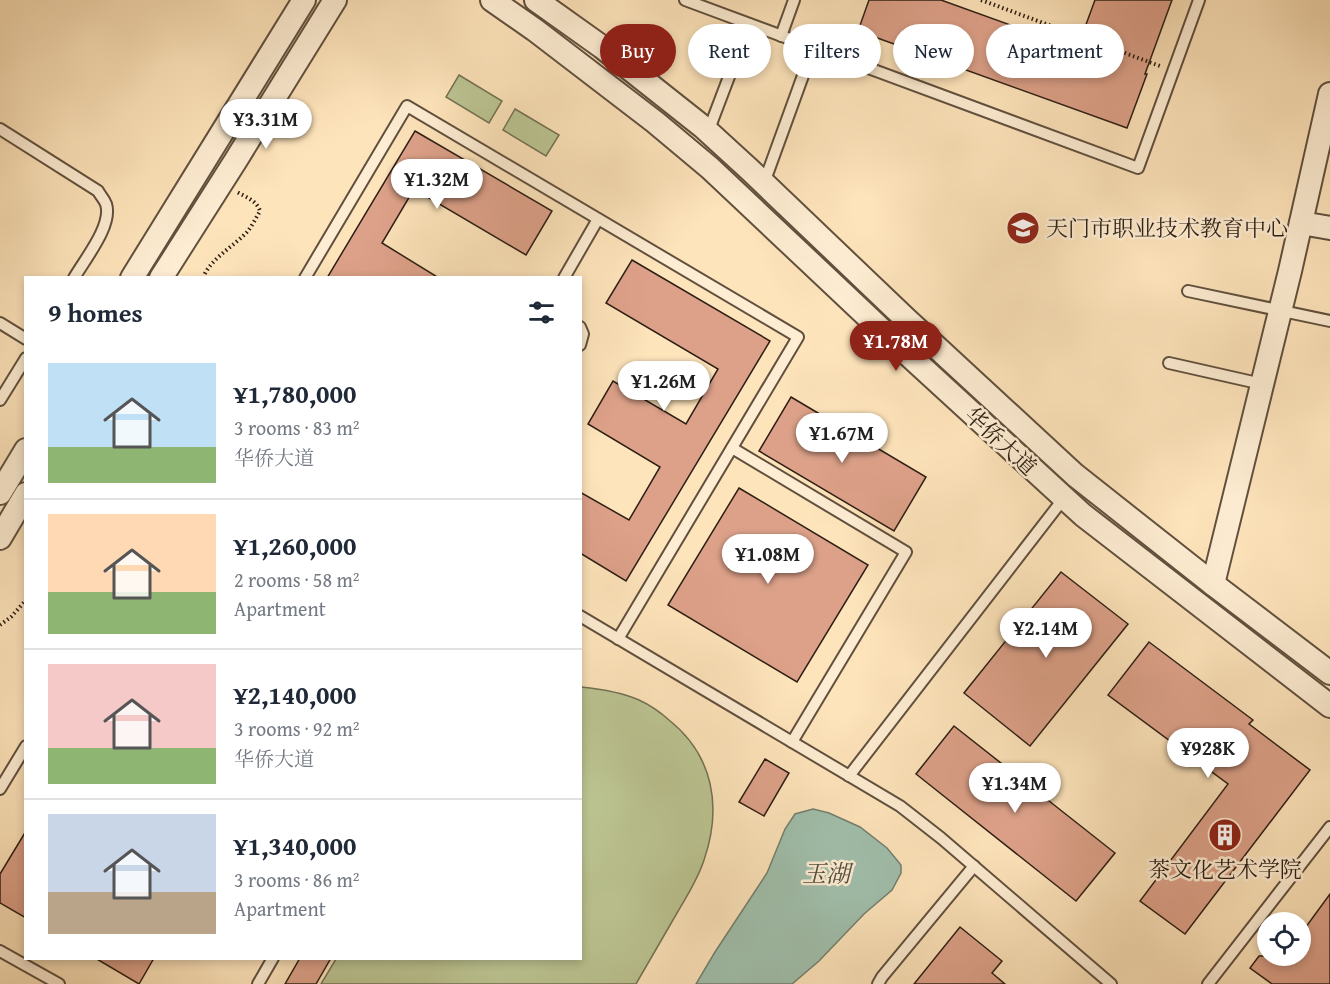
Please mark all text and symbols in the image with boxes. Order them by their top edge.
chip: Buy [600,24,676,78]
chip: Rent [688,24,771,78]
chip: Filters [783,24,881,78]
chip: New [893,24,974,78]
chip: Apartment [986,24,1124,78]
pin: ¥3.31M [217,99,315,150]
text: ¥3.31M [234,104,298,133]
pin: ¥1.32M [388,159,486,210]
text: ¥1.32M [405,164,469,193]
school or university icon: 天门市职业技术教育中心 [1005,210,1041,246]
place label: 天门市职业技术教育中心 [1046,212,1288,244]
text: 9 homes [48,293,143,332]
icon: filters [525,296,558,329]
pin: ¥1.78M [847,321,945,372]
text: ¥1.78M [864,326,928,355]
pin: ¥1.26M [615,361,713,412]
text: ¥1.26M [632,366,696,395]
text: ¥1,780,000 [234,374,356,413]
icon: home [96,387,168,459]
street label: 华侨大道 [958,399,1044,483]
text: 3 rooms · 83 m² [234,413,360,442]
pin: ¥1.67M [793,413,891,464]
text: ¥1.67M [810,418,874,447]
text: 华侨大道 [234,443,314,472]
text: ¥1,260,000 [234,526,356,565]
pin: ¥1.08M [719,534,817,585]
icon: home [96,538,168,610]
text: ¥1.08M [736,539,800,568]
text: 2 rooms · 58 m² [234,565,360,594]
text: Apartment [234,594,326,623]
pin: ¥2.14M [997,608,1095,659]
text: ¥2.14M [1014,613,1078,642]
text: ¥2,140,000 [234,675,356,714]
icon: home [96,688,168,760]
text: 3 rooms · 92 m² [234,714,360,743]
pin: ¥928K [1166,728,1250,779]
text: ¥928K [1181,733,1235,762]
text: 华侨大道 [234,744,314,773]
pin: ¥1.34M [966,763,1064,814]
text: ¥1.34M [983,768,1047,797]
building icon: 茶文化艺术学院 [1207,817,1243,853]
text: ¥1,340,000 [234,826,356,865]
icon: home [96,838,168,910]
place label: 茶文化艺术学院 [1148,853,1302,885]
water label: 玉湖 [802,856,854,891]
text: 3 rooms · 86 m² [234,865,360,894]
text: Apartment [234,894,326,923]
map controls [1257,912,1311,966]
button: locate [1257,912,1311,966]

